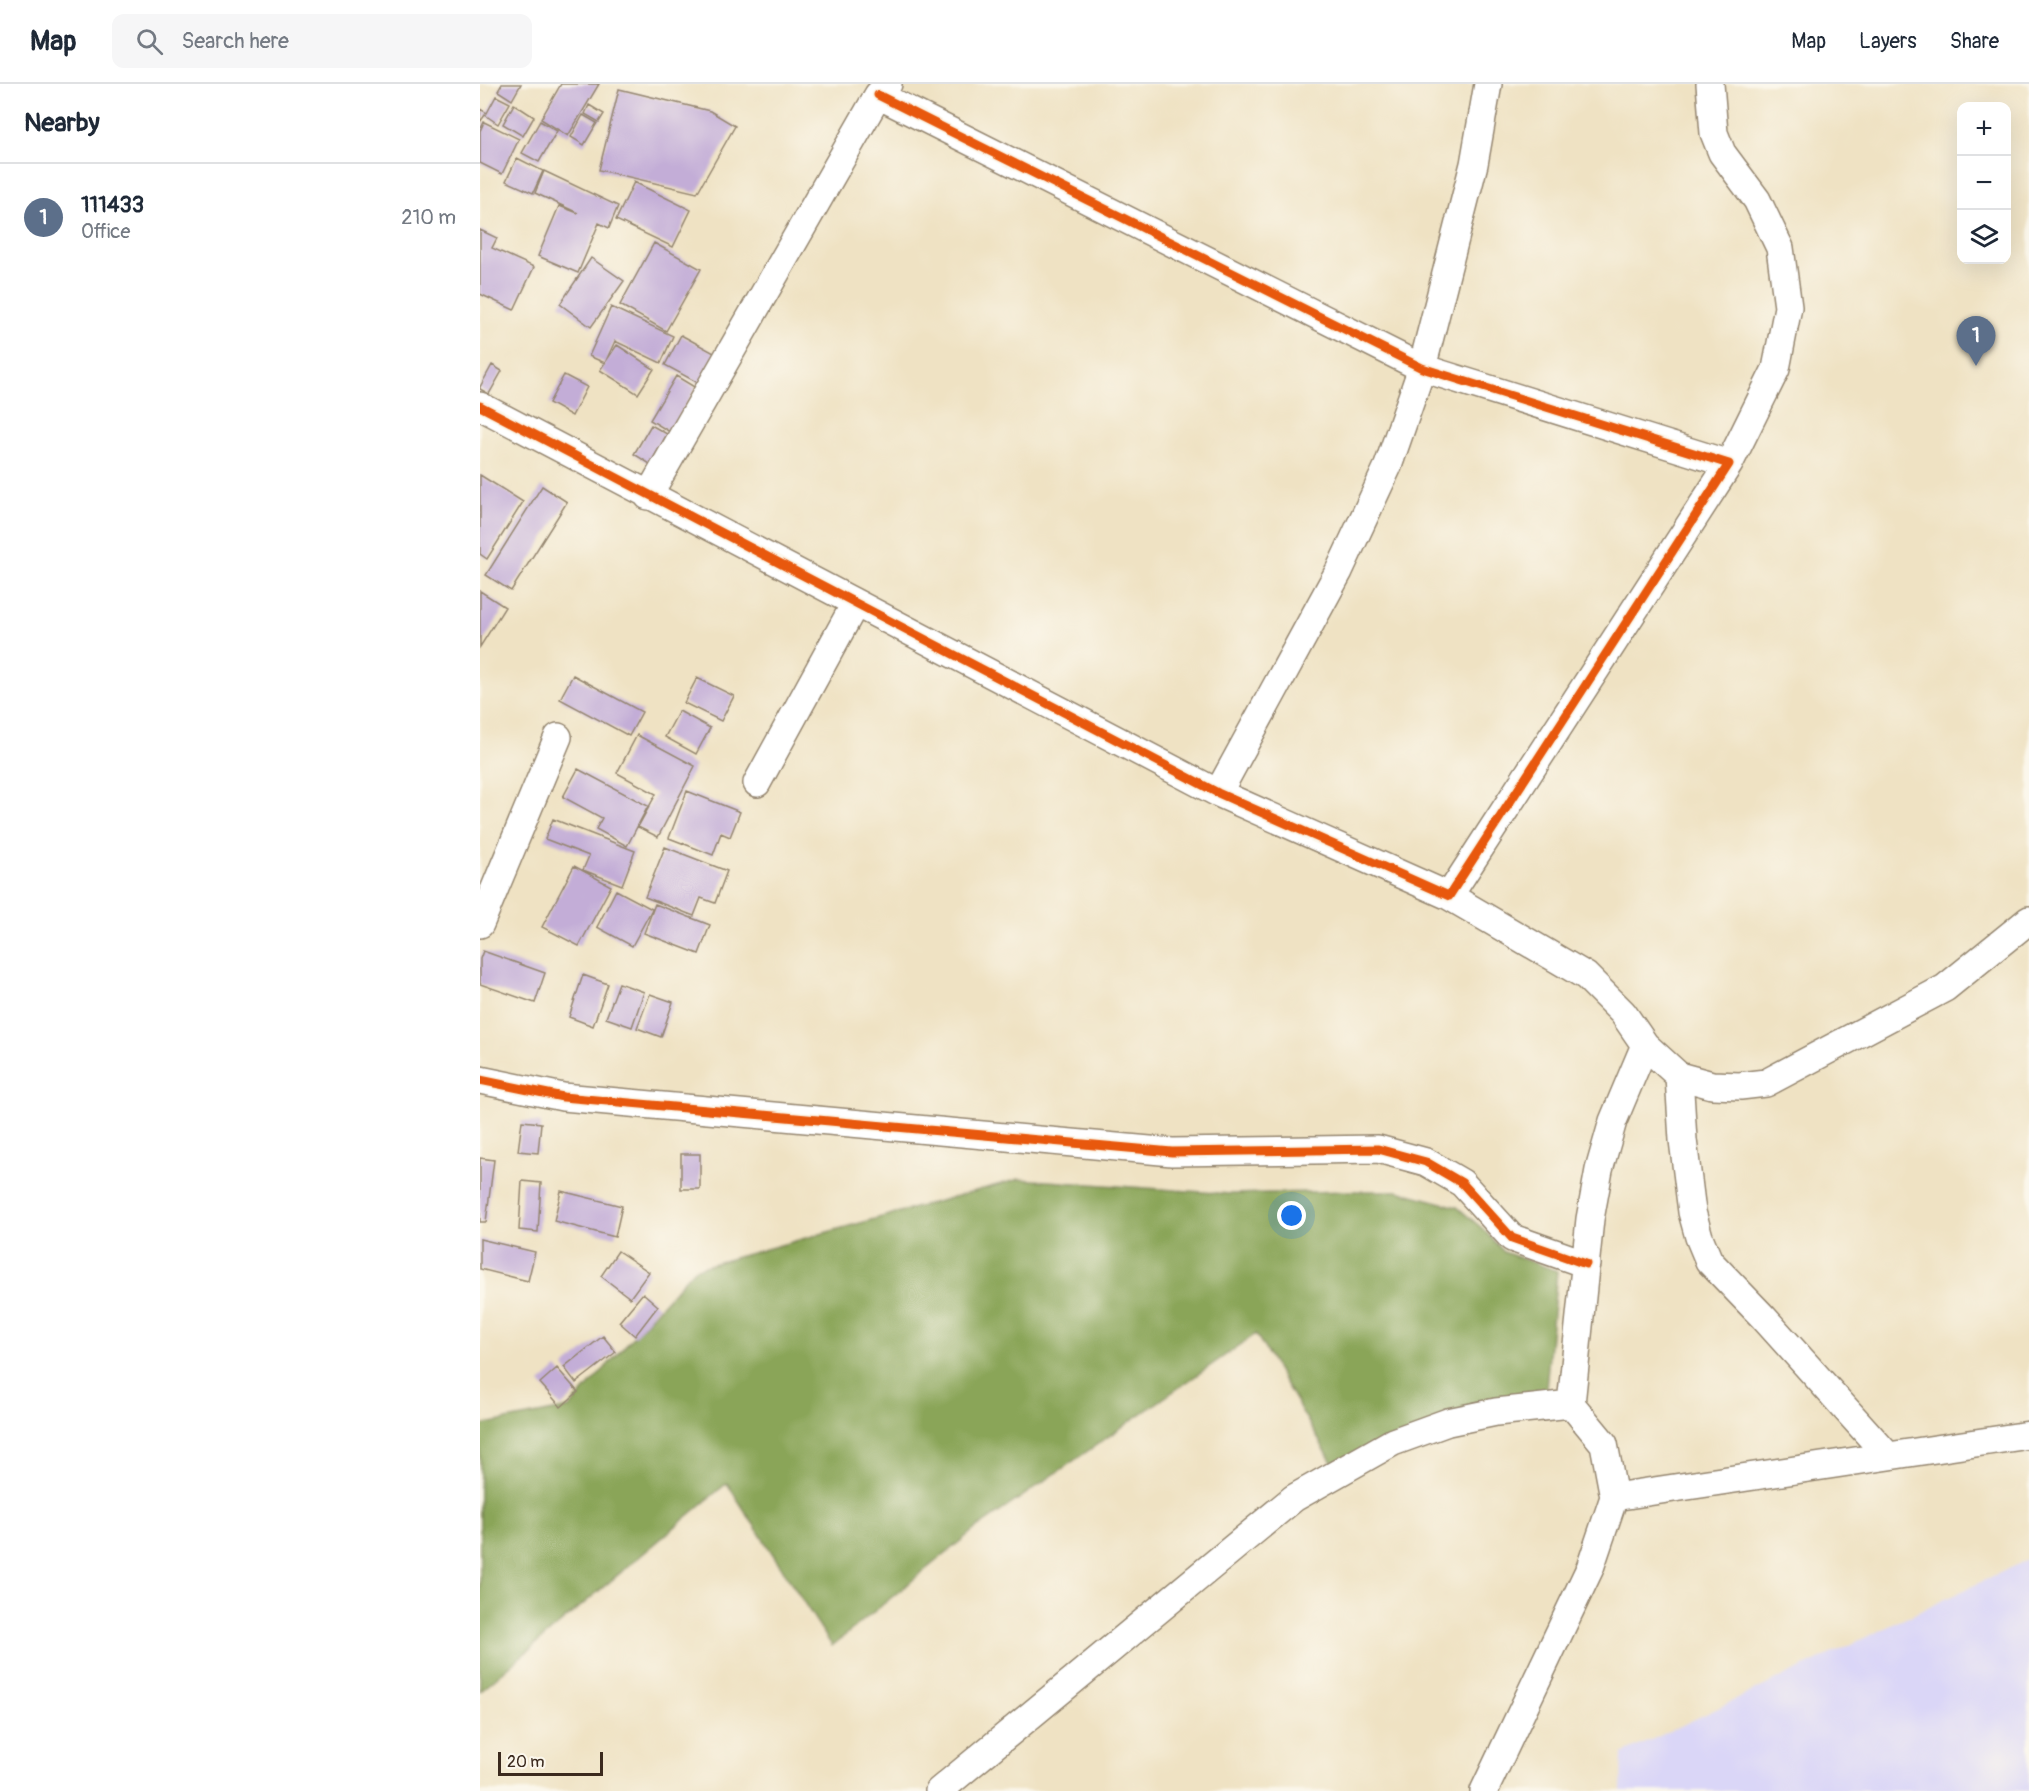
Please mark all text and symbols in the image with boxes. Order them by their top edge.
search box [112,14,532,68]
text: Map [30,24,76,59]
icon: search [133,25,166,58]
text: Search here [181,27,289,55]
text: Map [1791,28,1826,55]
text: Layers [1859,28,1917,55]
text: Share [1950,28,1999,55]
map controls [1957,102,2011,264]
button: + [1957,102,2011,156]
text: Nearby [24,107,100,139]
button: − [1957,156,2011,210]
text: 111433 [81,191,144,219]
text: 1 [40,205,47,230]
text: 210 m [401,205,456,230]
button: layers [1957,210,2011,264]
text: Office [81,219,130,244]
pin: 1 [1956,316,1996,366]
your location [1277,1201,1306,1230]
scale bar [498,1749,603,1776]
text: 20 m [507,1752,545,1772]

